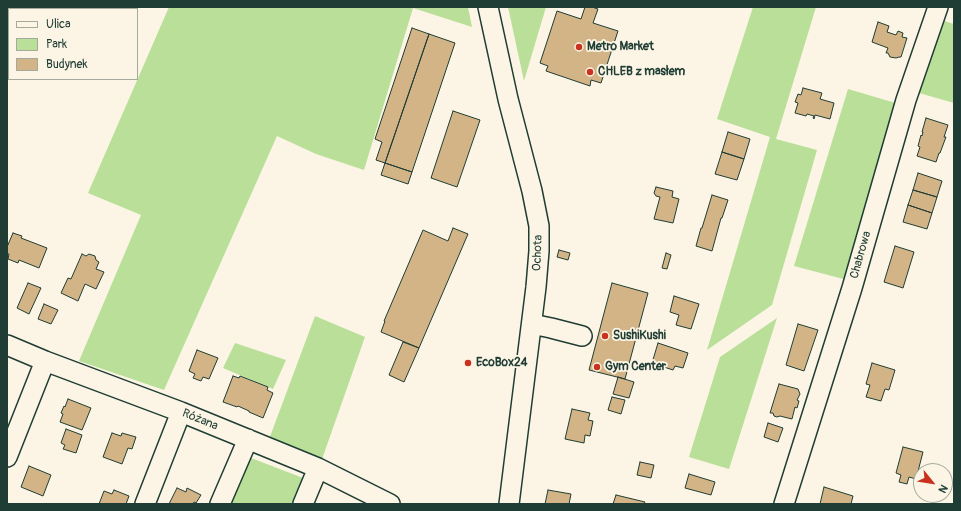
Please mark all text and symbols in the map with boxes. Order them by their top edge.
legend [8,8,138,80]
text: Ulica [46,17,71,32]
text: Park [46,37,67,52]
place label: Metro Market [587,40,654,54]
marker: Metro Market [574,42,584,52]
text: Budynek [46,57,88,72]
place label: CHLEB z masłem [598,65,685,79]
marker: CHLEB z masłem [585,67,595,77]
street label: Chabrowa [847,230,875,280]
street label: Ochota [530,235,546,271]
place label: SushiKushi [613,329,666,343]
marker: SushiKushi [600,331,610,341]
place label: EcoBox24 [476,356,528,370]
marker: EcoBox24 [463,358,473,368]
place label: Gym Center [605,360,666,374]
marker: Gym Center [592,362,602,372]
street label: Różana [180,406,220,434]
north arrow [913,463,953,503]
text: N [935,482,950,495]

